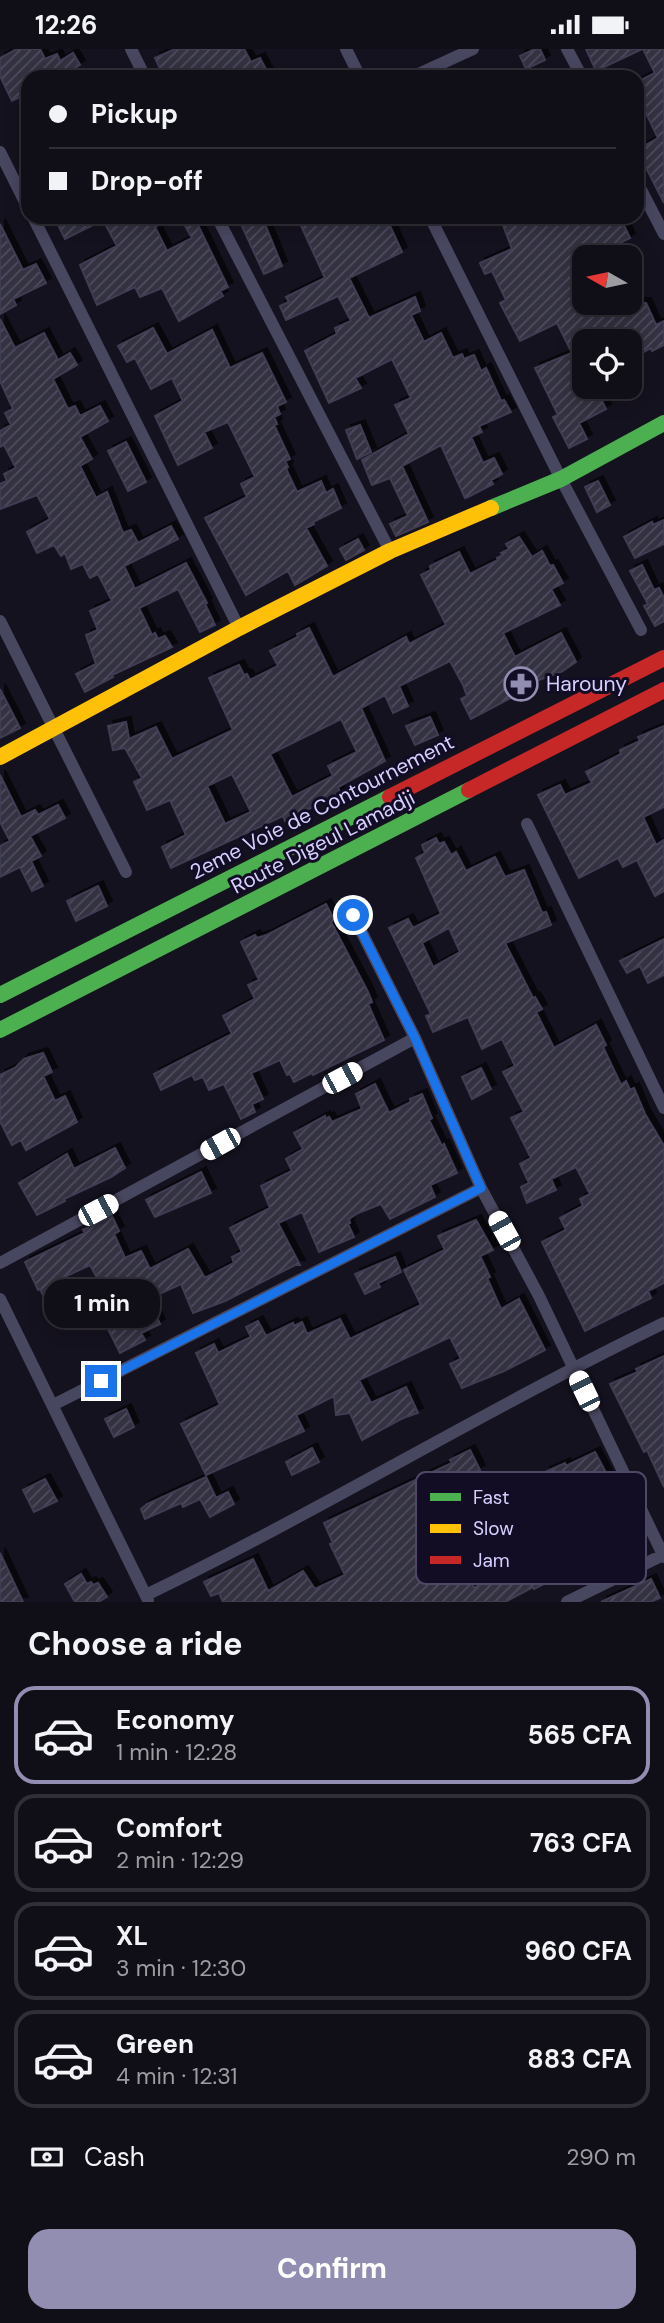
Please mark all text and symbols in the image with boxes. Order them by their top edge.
text: 12:26 [35,8,98,42]
text: Pickup [91,97,178,131]
text: Drop-off [91,164,203,198]
north arrow [572,245,642,315]
map controls [572,245,642,399]
button: locate [572,329,642,399]
pharmacy icon: Harouny [502,665,540,703]
place label: Harouny [546,670,627,698]
street label: 2eme Voie de Contournement [185,728,459,886]
street label: Route Digeul Lamadji [226,784,420,900]
route start [337,899,369,931]
car [319,1059,366,1097]
car [197,1125,244,1163]
car [75,1191,122,1229]
car [485,1208,524,1254]
callout: 1 min [43,1279,159,1329]
text: 1 min [74,1288,130,1318]
route end [85,1365,117,1397]
car [566,1368,603,1414]
legend [416,1472,646,1584]
text: Fast [473,1485,509,1510]
text: Slow [473,1516,514,1541]
text: Jam [473,1548,510,1573]
text: Choose a ride [28,1623,243,1665]
text: Economy [116,1703,234,1737]
icon: car [32,1704,95,1767]
text: 565 CFA [527,1718,632,1752]
text: 1 min · 12:28 [116,1737,237,1767]
text: Comfort [116,1811,222,1845]
icon: car [32,1812,95,1875]
text: 763 CFA [530,1826,632,1860]
text: 2 min · 12:29 [116,1845,244,1875]
text: XL [116,1919,148,1953]
icon: car [32,1920,95,1983]
text: 960 CFA [524,1934,632,1968]
text: 3 min · 12:30 [116,1953,246,1983]
text: Green [116,2027,194,2061]
icon: car [32,2028,95,2091]
text: 883 CFA [527,2042,632,2076]
text: 4 min · 12:31 [116,2061,238,2091]
icon: cash [28,2138,66,2176]
text: Cash [84,2140,145,2174]
text: 290 m [566,2142,636,2172]
button: Confirm [28,2229,636,2309]

